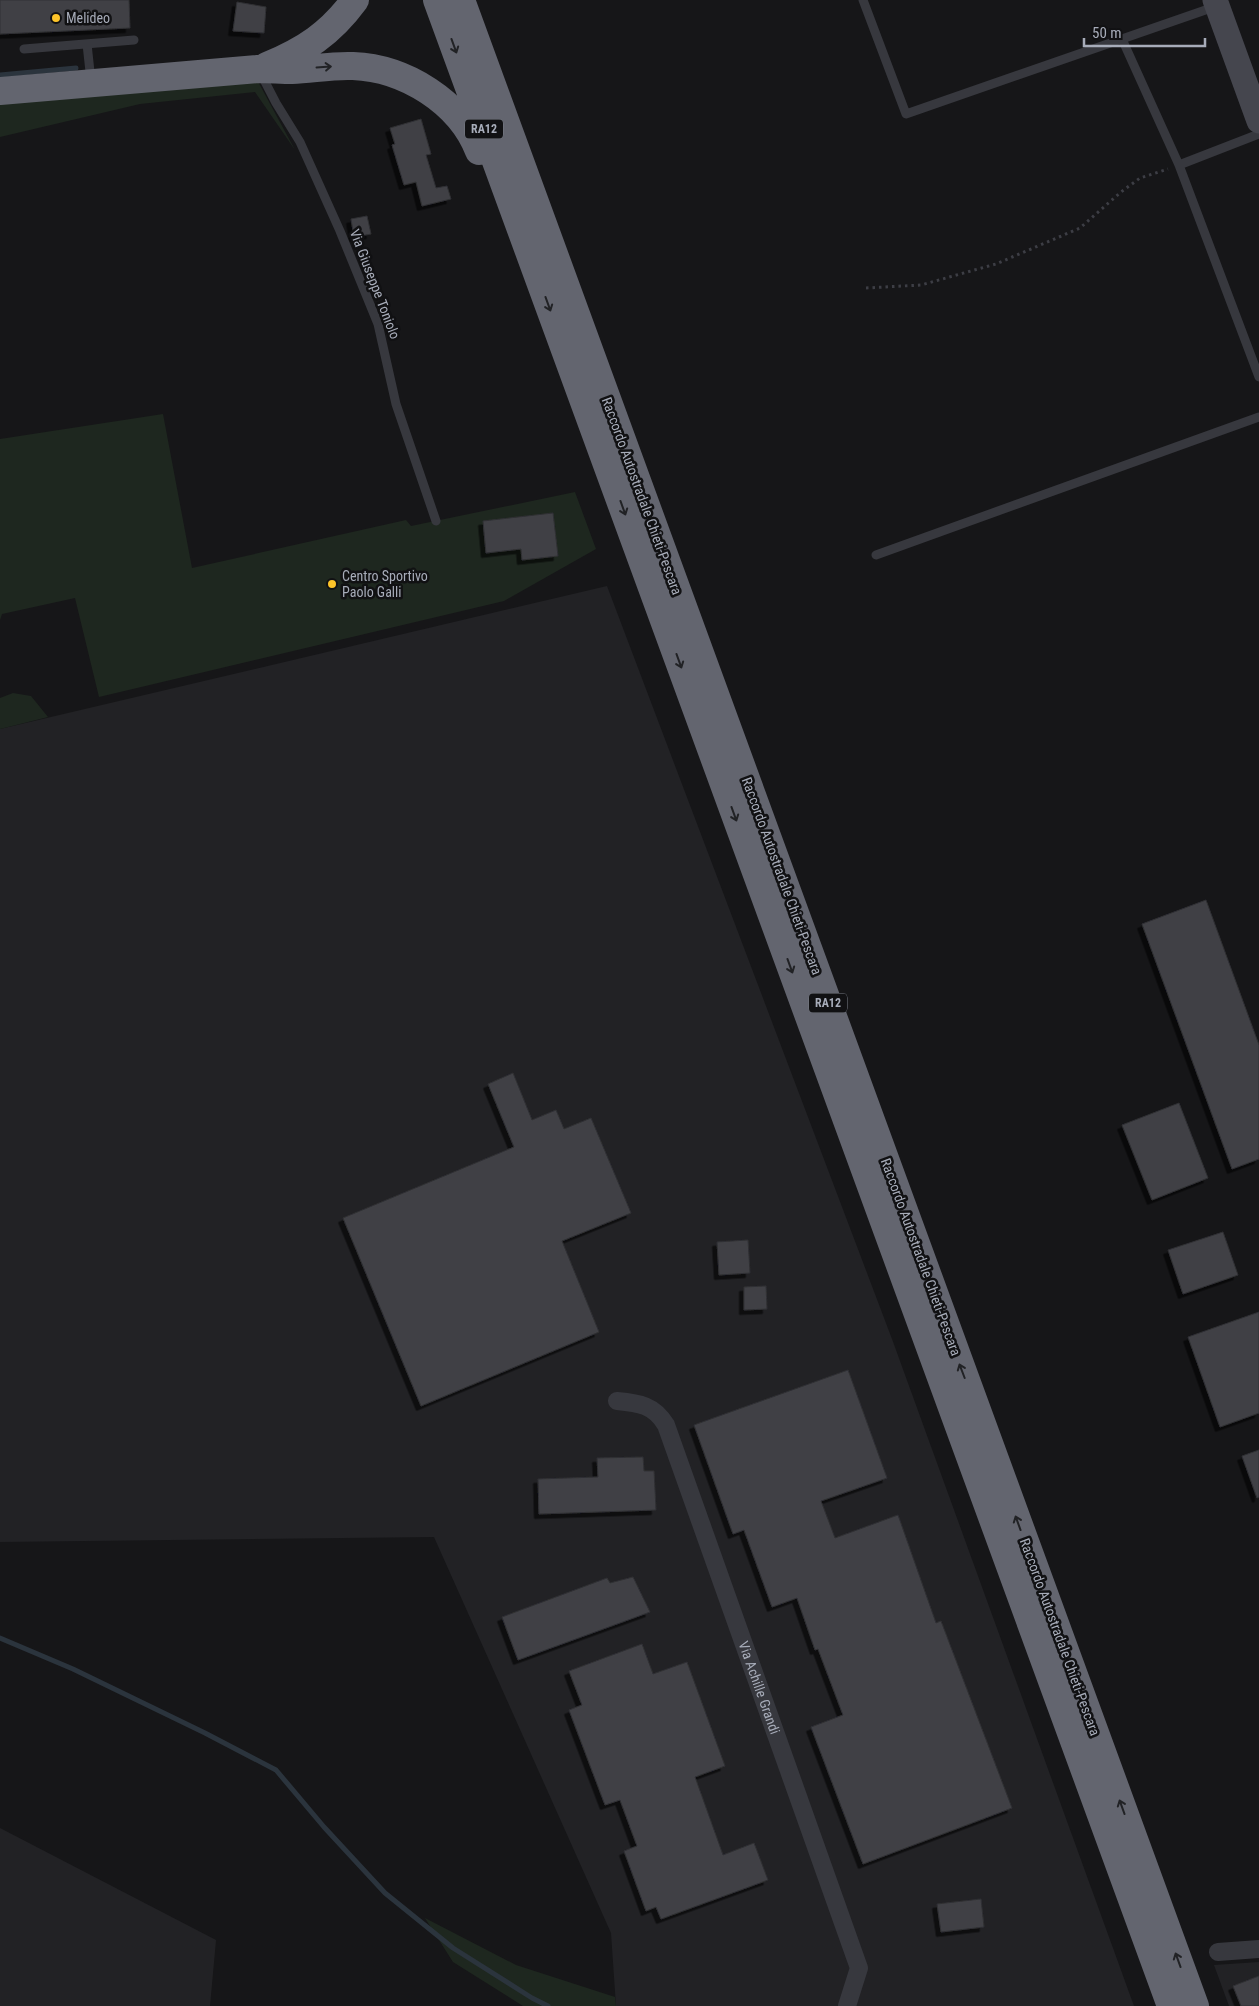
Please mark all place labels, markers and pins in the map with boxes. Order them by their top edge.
place label: Melideo [66,10,110,26]
marker: Melideo [50,12,62,24]
place label: Centro Sportivo Paolo Galli [342,568,428,600]
marker: Centro Sportivo Paolo Galli [326,578,338,590]

